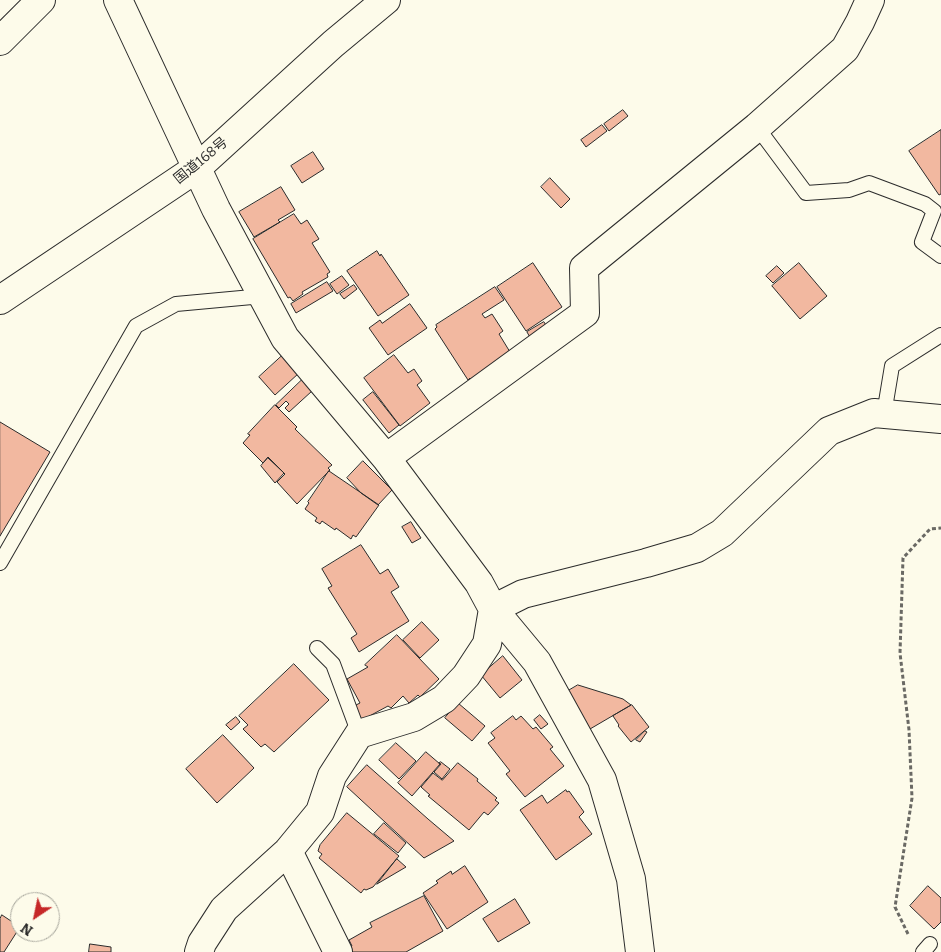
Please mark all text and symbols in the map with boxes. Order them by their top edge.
street label: 国道168号 [171,134,231,188]
north arrow [10,892,60,942]
text: N [18,919,36,939]

